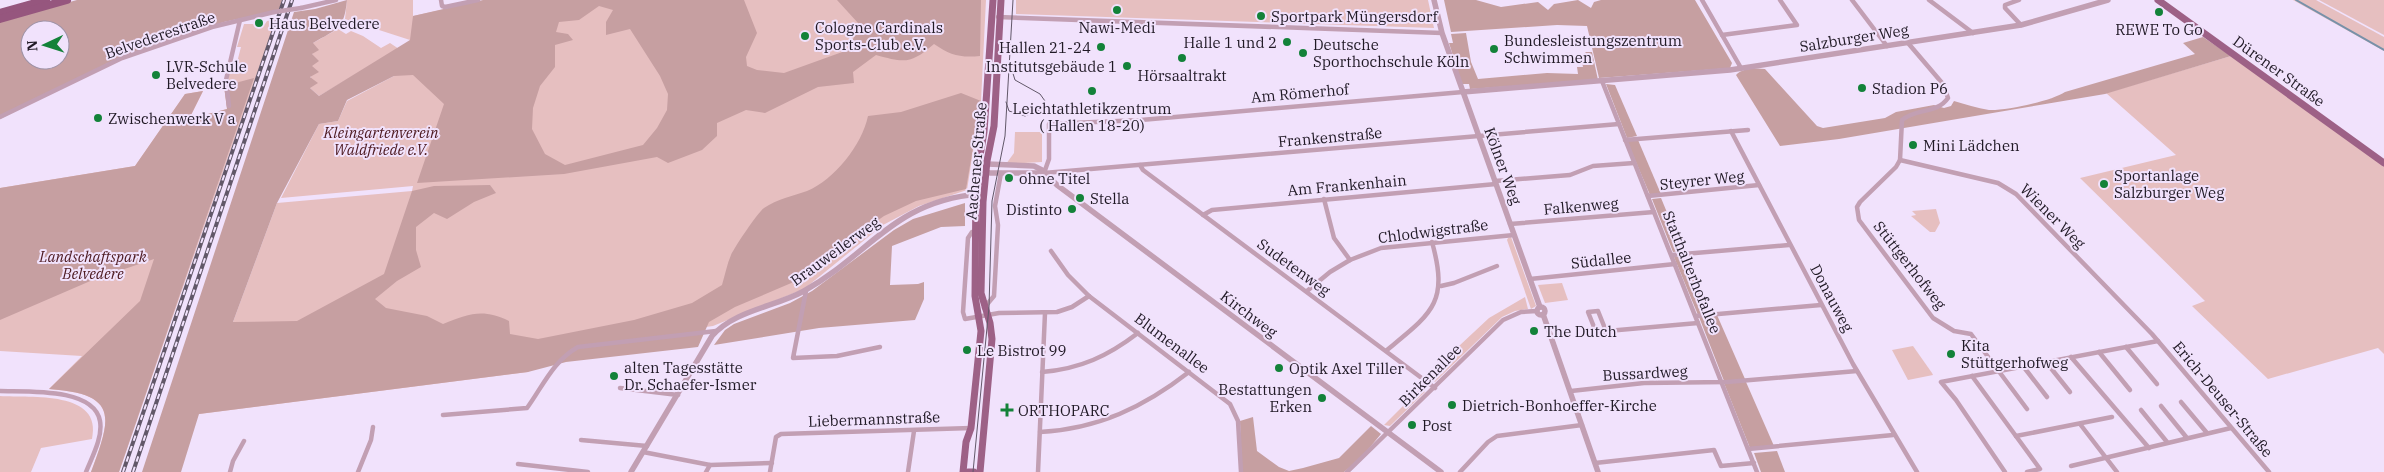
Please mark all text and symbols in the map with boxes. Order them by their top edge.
marker: Nawi-Medi [1111,4,1123,16]
marker: REWE To Go [2153,6,2165,18]
street label: Belvederestraße [102,7,218,63]
place label: Sportpark Müngersdorf [1271,7,1439,26]
marker: Sportpark Müngersdorf [1255,10,1267,22]
place label: Haus Belvedere [269,14,380,33]
marker: Haus Belvedere [253,17,265,29]
place label: Cologne Cardinals Sports-Club e.V. [815,18,943,54]
place label: Nawi-Medi [1078,18,1156,37]
north arrow [20,20,70,70]
street label: Salzburger Weg [1798,20,1910,56]
place label: REWE To Go [2115,20,2203,39]
marker: Cologne Cardinals Sports-Club e.V. [799,30,811,42]
place label: Bundesleistungszentrum Schwimmen [1504,31,1682,67]
street label: Dürener Straße [2229,31,2329,111]
place label: Halle 1 und 2 [1184,33,1277,52]
place label: Deutsche Sporthochschule Köln [1313,35,1470,71]
marker: Halle 1 und 2 [1281,36,1293,48]
place label: Hallen 21-24 [999,38,1091,57]
text: N [23,40,41,52]
marker: Hallen 21-24 [1095,41,1107,53]
marker: Bundesleistungszentrum Schwimmen [1488,43,1500,55]
marker: Deutsche Sporthochschule Köln [1297,47,1309,59]
marker: Hörsaaltrakt [1176,52,1188,64]
place label: LVR-Schule Belvedere [166,57,247,93]
place label: Institutsgebäude 1 [986,57,1117,76]
marker: Institutsgebäude 1 [1121,60,1133,72]
place label: Hörsaaltrakt [1137,66,1227,85]
marker: LVR-Schule Belvedere [150,69,162,81]
street label: Am Römerhof [1250,79,1351,107]
place label: Stadion P6 [1872,79,1948,98]
marker: Stadion P6 [1856,82,1868,94]
marker: Leichtathletikzentrum ( Hallen 18-20) [1086,85,1098,97]
place label: Leichtathletikzentrum ( Hallen 18-20) [1012,99,1172,135]
street label: Aachener Straße [961,101,991,221]
place label: Zwischenwerk V a [108,109,236,128]
marker: Zwischenwerk V a [92,112,104,124]
park label: Kleingartenverein Waldfriede e.V. [322,123,439,159]
street label: Frankenstraße [1277,123,1383,151]
street label: Kölner Weg [1480,125,1526,207]
place label: Mini Lädchen [1923,136,2020,155]
marker: Mini Lädchen [1907,139,1919,151]
street label: Steyrer Weg [1659,166,1745,194]
place label: Sportanlage Salzburger Weg [2114,166,2224,202]
place label: ohne Titel [1019,169,1090,188]
street label: Am Frankenhain [1287,170,1408,200]
marker: ohne Titel [1003,172,1015,184]
marker: Sportanlage Salzburger Weg [2098,178,2110,190]
street label: Wiener Weg [2016,179,2090,253]
place label: Stella [1090,189,1129,208]
marker: Stella [1074,192,1086,204]
street label: Falkenweg [1543,193,1619,219]
place label: Distinto [1006,200,1062,219]
marker: Distinto [1066,203,1078,215]
street label: Statthalterhofallee [1659,208,1725,336]
street label: Brauweilerweg [787,212,883,290]
street label: Chlodwigstraße [1377,215,1489,247]
street label: Stüttgerhofweg [1870,217,1950,313]
street label: Sudetenweg [1254,234,1334,300]
park label: Landschaftspark Belvedere [38,247,147,283]
street label: Südallee [1570,247,1632,273]
street label: Donauweg [1806,261,1858,335]
street label: Kirchweg [1217,286,1281,342]
street label: Blumenallee [1131,309,1213,377]
place label: The Dutch [1544,322,1617,341]
marker: The Dutch [1528,325,1540,337]
place label: Kita Stüttgerhofweg [1961,336,2068,372]
street label: Erich-Deuser-Straße [2169,337,2277,461]
street label: Birkenallee [1395,340,1465,410]
place label: Le Bistrot 99 [977,341,1067,360]
marker: Le Bistrot 99 [961,344,973,356]
marker: Kita Stüttgerhofweg [1945,348,1957,360]
place label: alten Tagesstätte Dr. Schaefer-Ismer [624,358,757,394]
place label: Optik Axel Tiller [1289,359,1404,378]
street label: Bussardweg [1602,361,1688,385]
marker: Optik Axel Tiller [1273,362,1285,374]
marker: alten Tagesstätte Dr. Schaefer-Ismer [608,370,620,382]
place label: Bestattungen Erken [1218,380,1312,416]
marker: Bestattungen Erken [1316,392,1328,404]
place label: Dietrich-Bonhoeffer-Kirche [1462,396,1657,415]
marker: Dietrich-Bonhoeffer-Kirche [1446,399,1458,411]
place label: ORTHOPARC [1018,401,1109,420]
marker: ORTHOPARC [1000,403,1014,417]
street label: Liebermannstraße [808,407,940,431]
place label: Post [1422,416,1452,435]
marker: Post [1406,419,1418,431]

